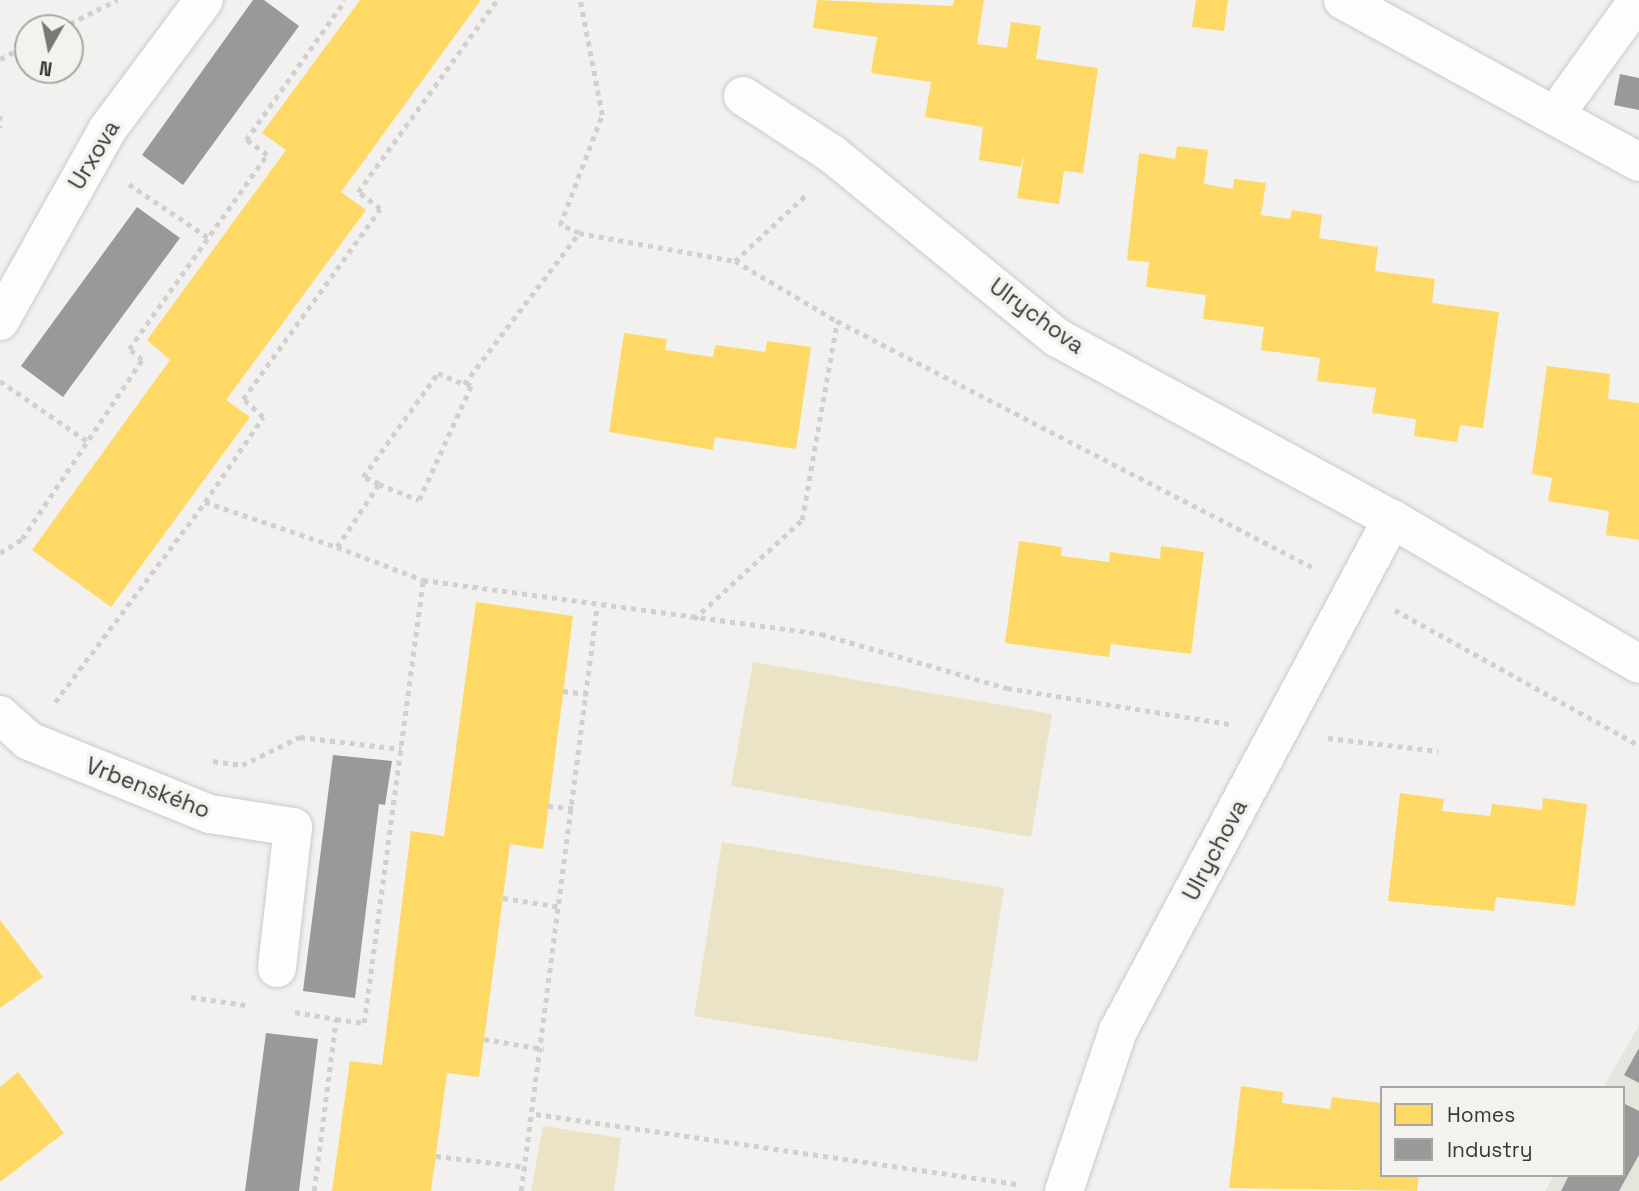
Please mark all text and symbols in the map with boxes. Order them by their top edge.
north arrow [14,14,84,84]
text: N [38,55,54,82]
street label: Urxova [63,115,125,195]
street label: Ulrychova [984,272,1090,360]
street label: Vrbenského [82,752,214,824]
street label: Ulrychova [1177,795,1253,905]
legend [1380,1086,1625,1177]
text: Homes [1447,1101,1515,1128]
text: Industry [1447,1136,1533,1163]

